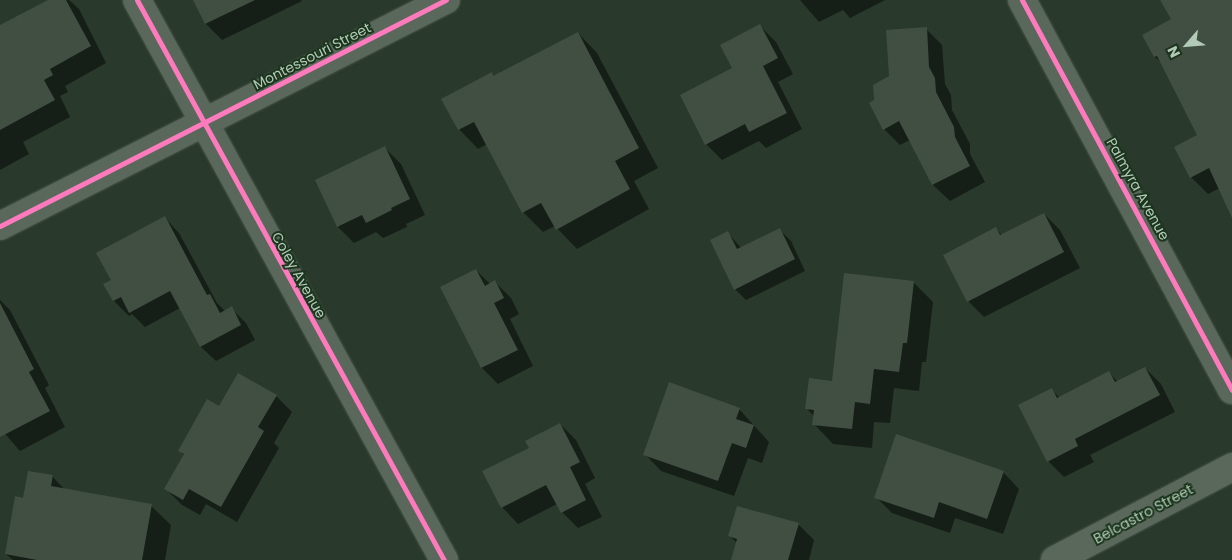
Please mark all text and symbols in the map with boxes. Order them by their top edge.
street label: Montessouri Street [250,19,374,93]
north arrow [1162,20,1212,70]
text: N [1162,43,1185,61]
street label: Palmyra Avenue [1103,135,1173,243]
street label: Coley Avenue [268,229,330,321]
street label: Belcastro Street [1091,481,1195,547]

